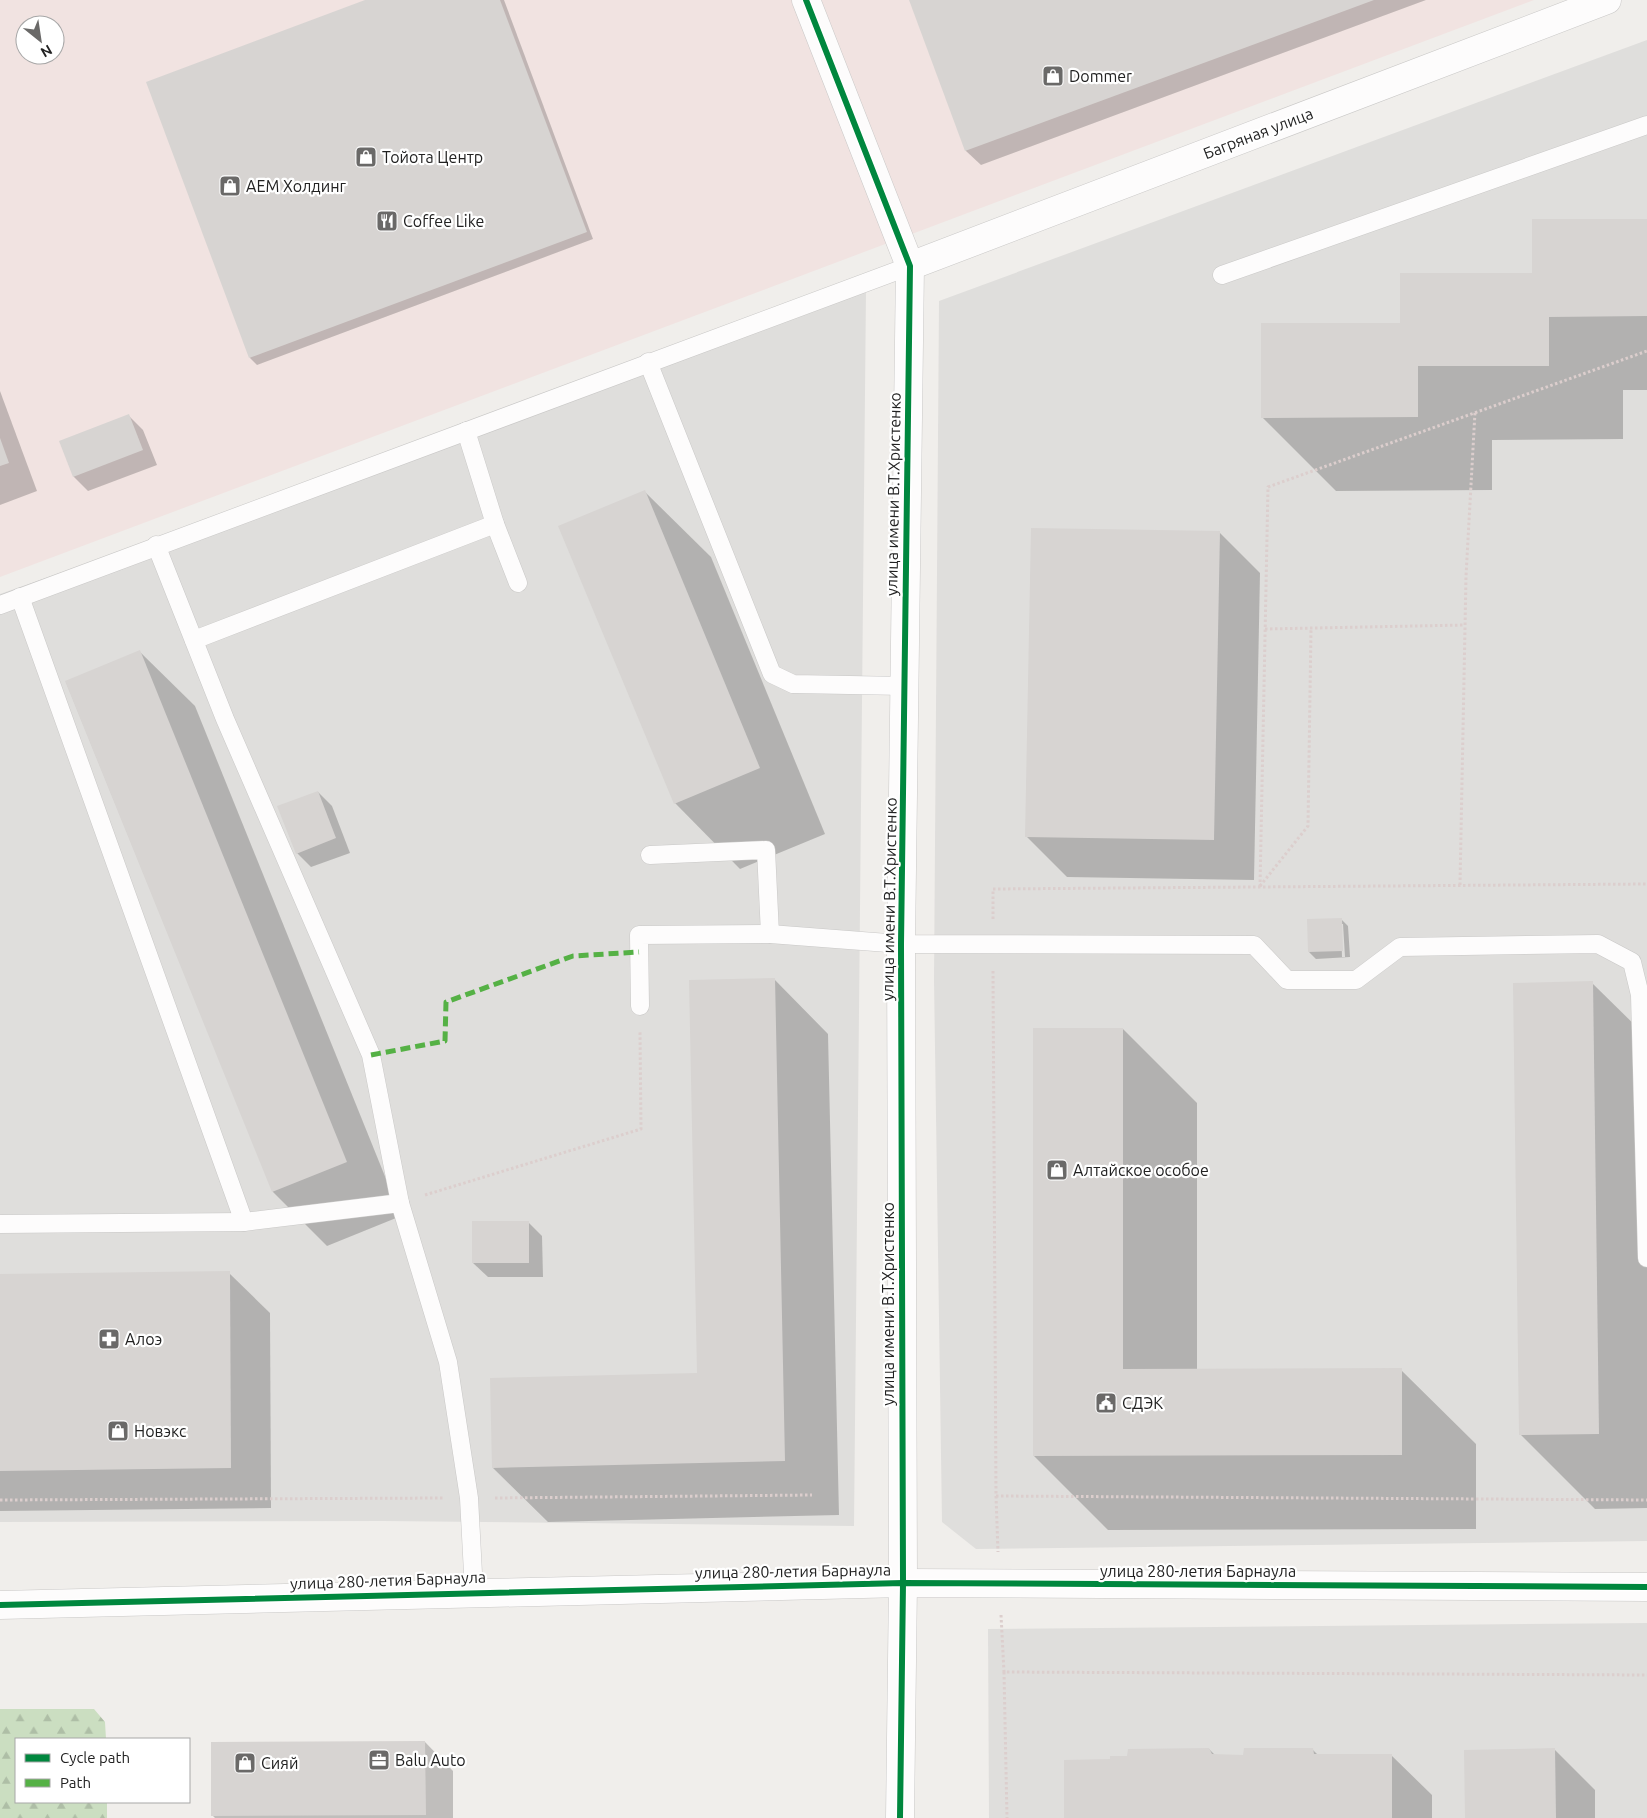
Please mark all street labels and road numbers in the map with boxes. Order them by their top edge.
street label: Багряная улица [1201,104,1315,162]
street label: улица имени В.Т.Христенко [882,392,904,596]
street label: улица имени В.Т.Христенко [878,797,900,1001]
street label: улица имени В.Т.Христенко [879,1202,897,1406]
street label: улица 280-летия Барнаула [695,1560,891,1582]
street label: улица 280-летия Барнаула [1100,1562,1296,1580]
street label: улица 280-летия Барнаула [290,1568,486,1592]

